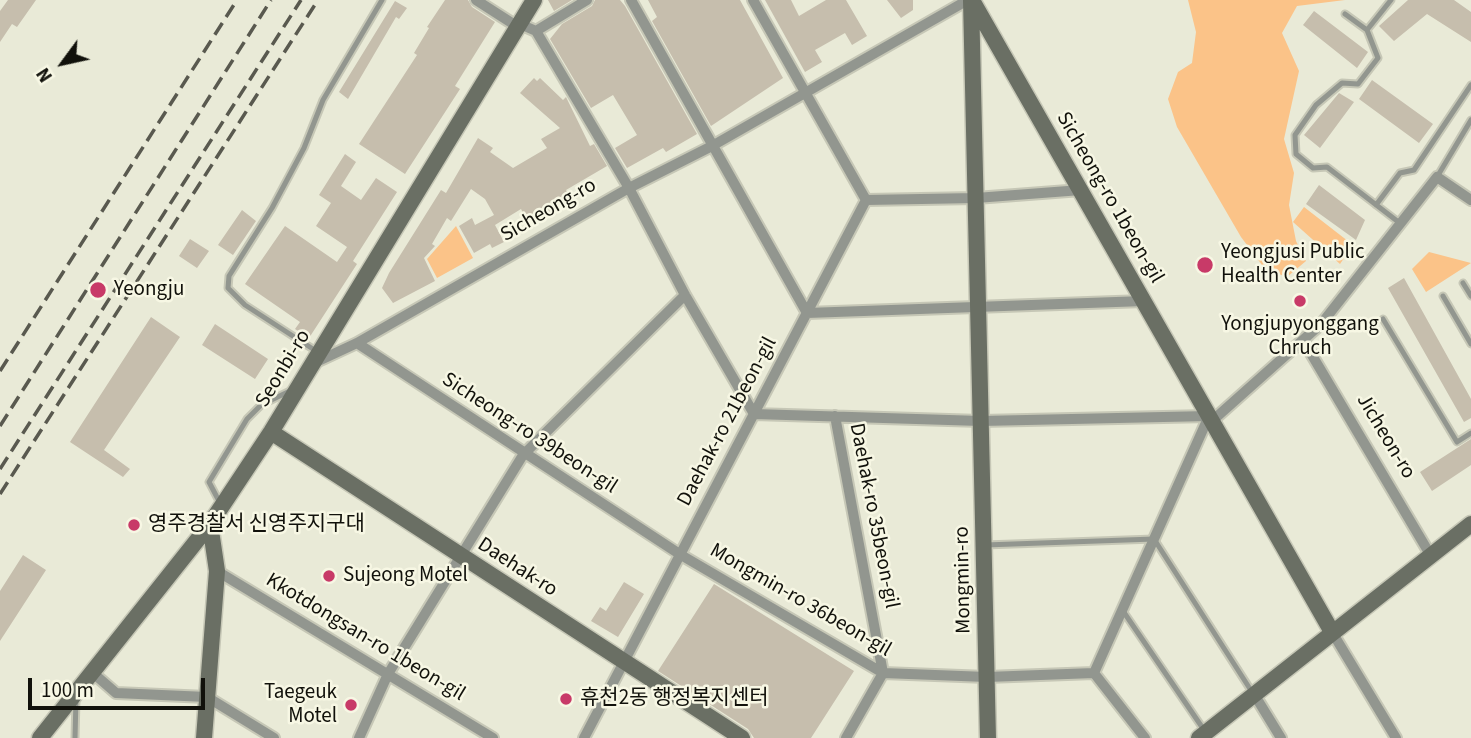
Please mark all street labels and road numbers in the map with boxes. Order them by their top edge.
street label: Sicheong-ro 1beon-gil [1050,108,1168,288]
street label: Sicheong-ro [497,174,601,248]
street label: Seonbi-ro [251,326,317,412]
street label: Daehak-ro 21beon-gil [673,333,783,511]
street label: Sicheong-ro 39beon-gil [437,368,621,500]
street label: Jicheon-ro [1350,390,1420,484]
street label: Daehak-ro 35beon-gil [843,421,903,611]
street label: Mongmin-ro [950,526,978,634]
street label: Daehak-ro [472,533,562,603]
street label: Mongmin-ro 36beon-gil [705,539,895,663]
street label: Kkotdongsan-ro 1beon-gil [261,568,469,708]

